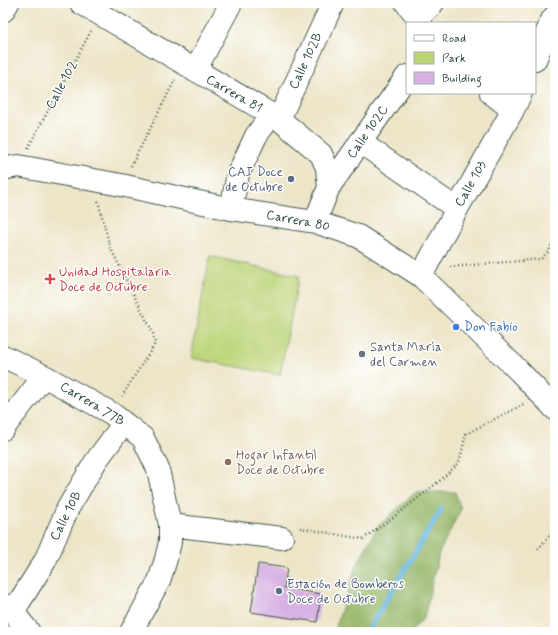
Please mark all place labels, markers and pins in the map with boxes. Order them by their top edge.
place label: CAI Doce de Octubre [225,164,283,196]
marker: CAI Doce de Octubre [286,174,296,184]
place label: Unidad Hospitalaria Doce de Octubre [59,264,172,296]
marker: Unidad Hospitalaria Doce de Octubre [44,273,56,285]
place label: Don Fabio [464,319,518,336]
marker: Don Fabio [451,322,461,332]
place label: Santa María del Carmen [370,339,442,371]
marker: Santa María del Carmen [357,349,367,359]
place label: Hogar Infantil Doce de Octubre [236,447,325,479]
marker: Hogar Infantil Doce de Octubre [223,457,233,467]
place label: Estación de Bomberos Doce de Octubre [287,576,404,608]
marker: Estación de Bomberos Doce de Octubre [274,586,284,596]

